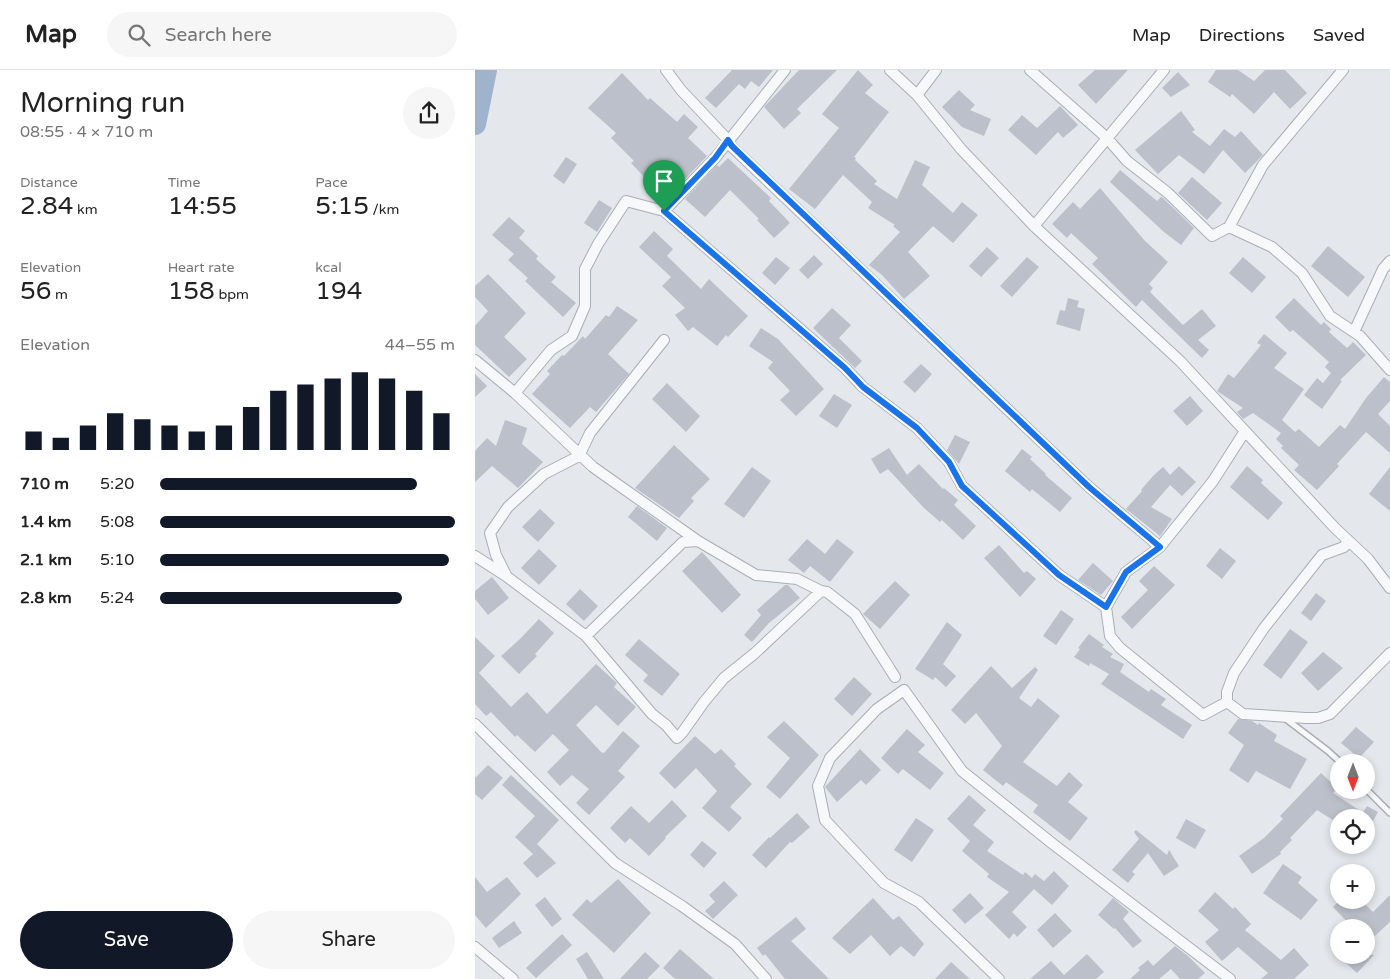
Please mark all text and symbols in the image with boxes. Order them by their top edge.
search box [107,12,457,57]
text: Map [25,20,77,49]
icon: search [125,21,153,49]
text: Search here [165,24,272,46]
text: Map [1132,24,1171,46]
text: Directions [1199,24,1285,46]
text: Saved [1313,24,1365,46]
text: Morning run [20,86,185,120]
button: share [403,87,455,139]
text: 08:55 · 4 × 710 m [20,122,153,142]
pin [643,160,685,211]
icon: arrive [650,167,678,195]
text: Distance [20,174,78,191]
text: Time [168,174,200,191]
text: Pace [315,174,348,191]
text: 2.84 [20,191,73,221]
text: 14:55 [168,191,237,221]
text: 5:15 [315,191,369,221]
text: km [73,201,98,218]
text: /km [369,201,399,218]
text: Elevation [20,259,81,276]
text: Heart rate [168,259,234,276]
text: kcal [315,259,342,276]
text: 56 [20,276,51,306]
text: 158 [168,276,215,306]
text: 194 [315,276,362,306]
text: m [51,286,68,303]
text: bpm [215,286,249,303]
text: Elevation [20,335,90,355]
text: 44–55 m [385,335,455,355]
text: 710 m [20,474,69,494]
text: 5:20 [100,474,134,494]
text: 1.4 km [20,512,72,532]
text: 5:08 [100,512,134,532]
text: 2.1 km [20,550,72,570]
text: 5:10 [100,550,134,570]
text: 2.8 km [20,588,72,608]
text: 5:24 [100,588,134,608]
north arrow [1330,754,1375,799]
map controls [1330,754,1375,964]
button: locate [1330,809,1375,854]
button: + [1330,864,1375,909]
button: Save [20,911,233,969]
button: Share [243,911,455,969]
button: − [1330,919,1375,964]

